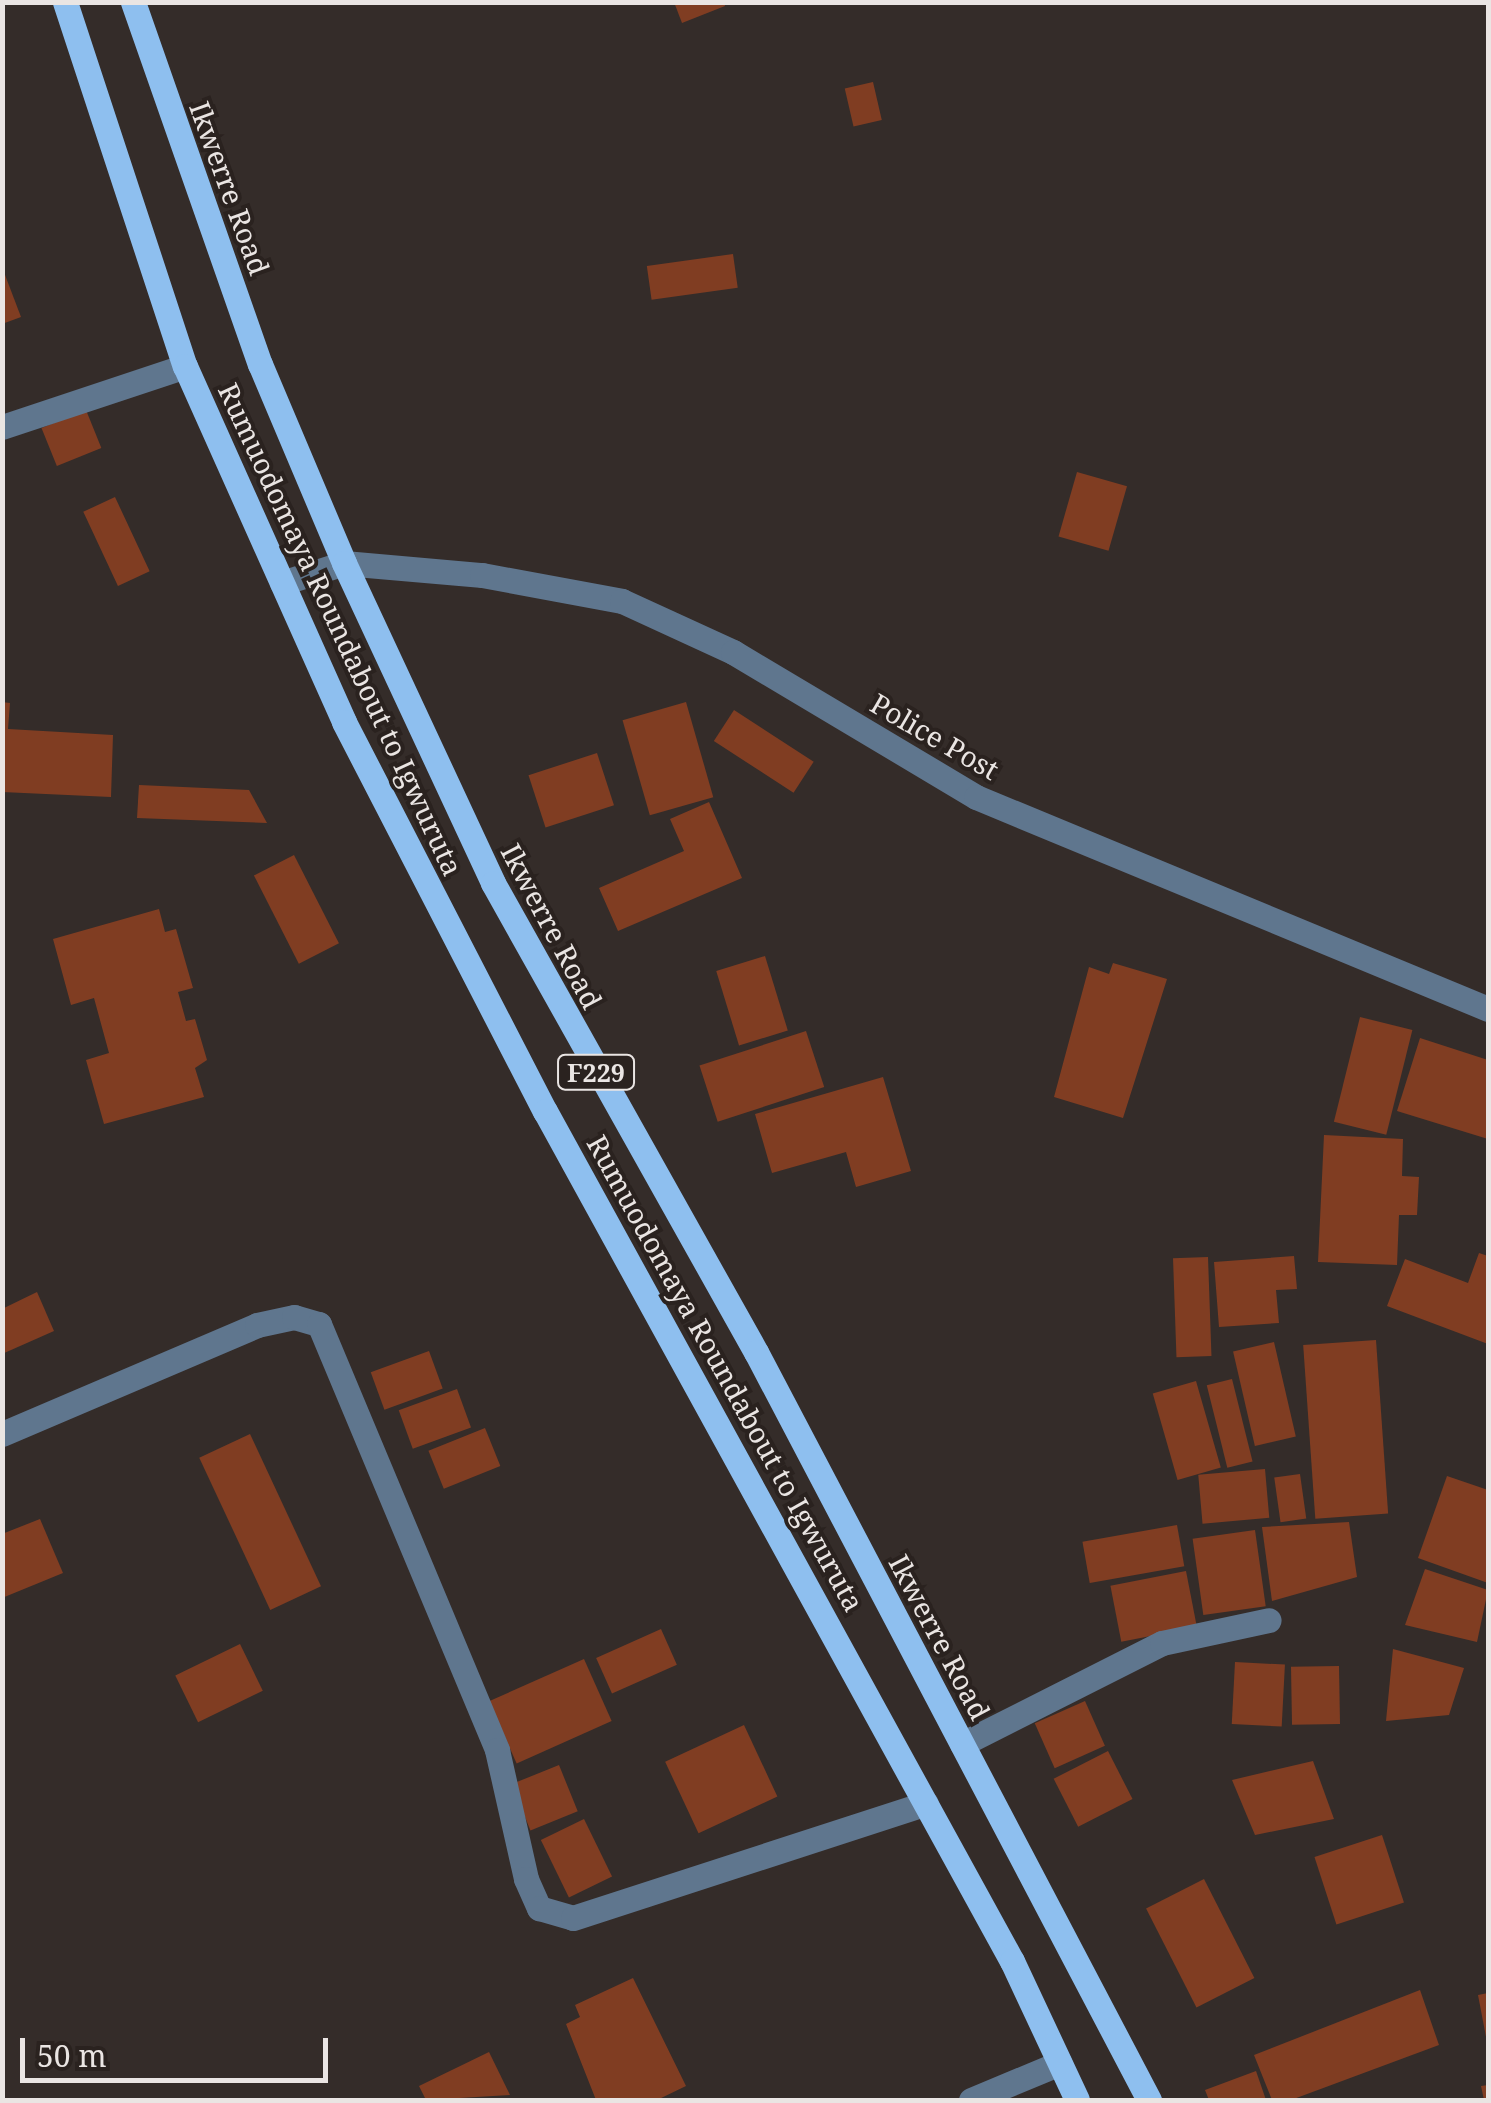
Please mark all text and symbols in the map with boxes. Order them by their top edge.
street label: Ikwerre Road [183,97,277,279]
street label: Rumuodomaya Roundabout to Igwuruta [212,378,470,880]
street label: Police Post [865,686,1005,786]
street label: Ikwerre Road [494,838,610,1014]
road number: F229 [556,1052,636,1092]
street label: Rumuodomaya Roundabout to Igwuruta [581,1129,871,1617]
street label: Ikwerre Road [882,1549,998,1725]
scale bar [25,2018,332,2080]
text: 50 m [37,2035,107,2076]

